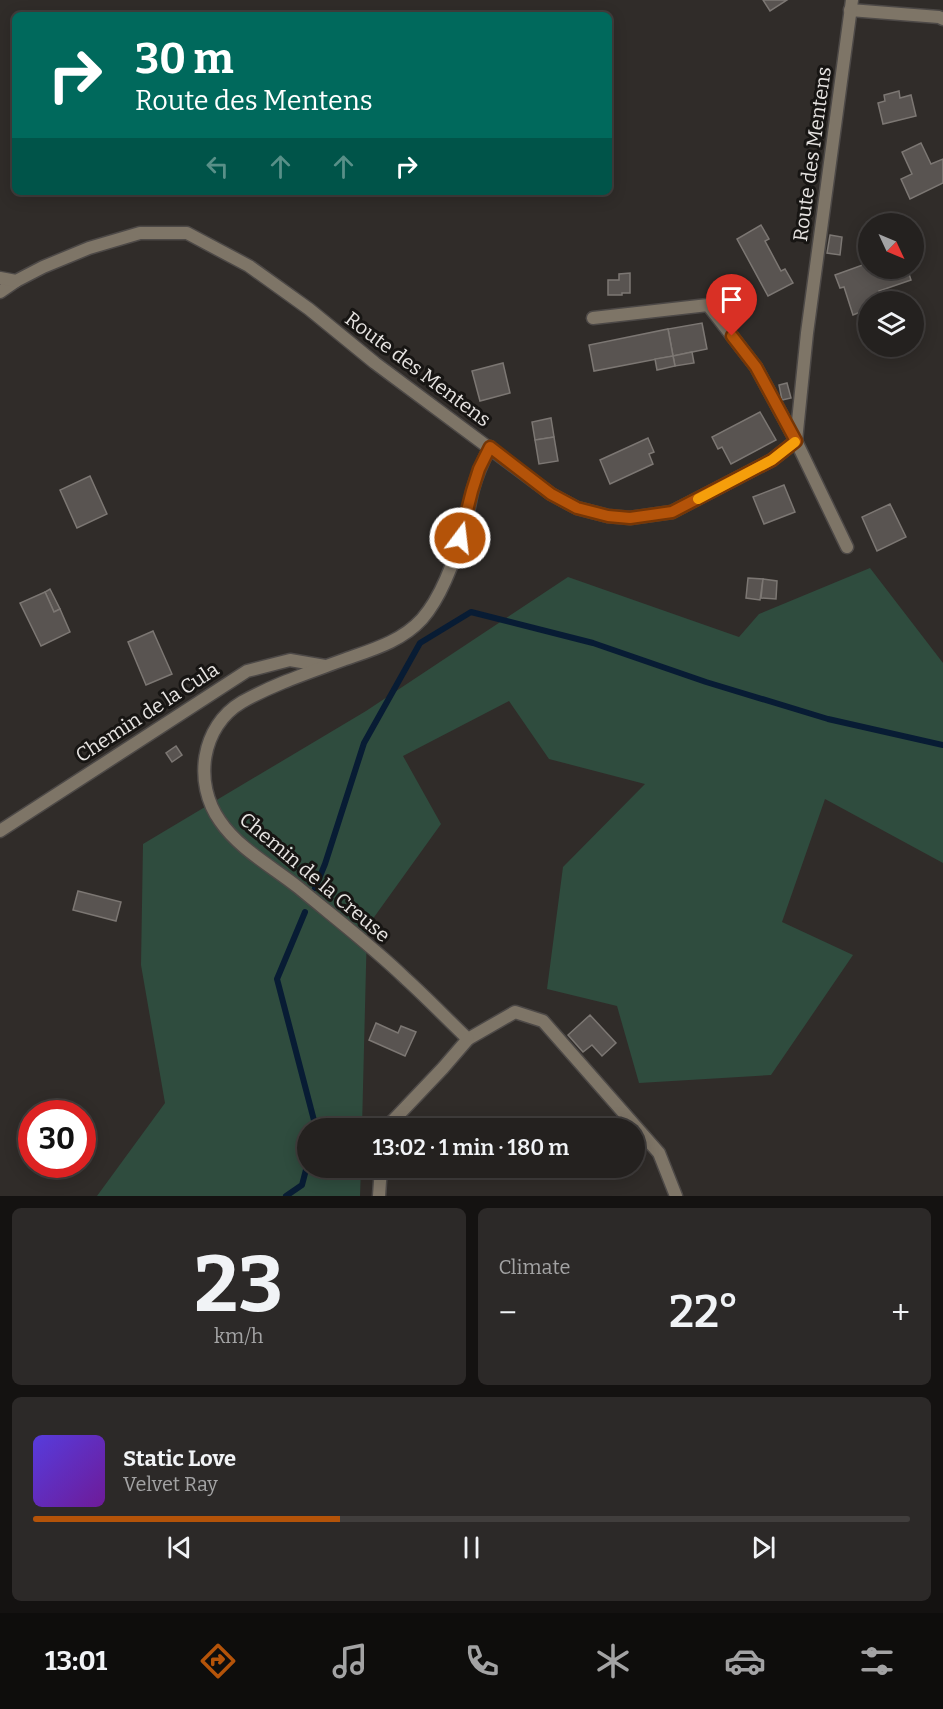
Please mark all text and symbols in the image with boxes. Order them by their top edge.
text: 30 m [135,34,234,84]
icon: right [36,36,114,114]
street label: Route des Mentens [788,65,836,243]
text: Route des Mentens [135,85,373,117]
icon: left [201,150,234,183]
icon: ahead [264,150,297,183]
icon: ahead [327,150,360,183]
icon: right [390,150,423,183]
north arrow [858,213,924,279]
map controls [858,213,924,357]
pin [706,274,757,336]
icon: arrive [715,283,748,316]
button: layers [858,291,924,357]
street label: Route des Mentens [340,306,496,432]
position arrow [428,506,492,570]
street label: Chemin de la Cula [71,657,223,767]
street label: Chemin de la Creuse [235,807,395,947]
speed limit sign: 30 [18,1100,96,1178]
text: 13:02 · 1 min · 180 m [373,1134,569,1161]
text: 23 [194,1238,283,1332]
text: Climate [499,1255,570,1279]
text: 22° [669,1285,739,1339]
text: − [499,1293,517,1333]
text: + [891,1293,910,1333]
text: km/h [214,1324,264,1348]
text: Static Love [123,1445,236,1472]
text: Velvet Ray [123,1472,218,1496]
icon: previous [163,1531,196,1564]
icon: pause [455,1531,488,1564]
icon: next [747,1531,780,1564]
icon: directions [197,1640,239,1682]
icon: music [329,1640,371,1682]
icon: phone [461,1640,503,1682]
icon: climate [592,1640,634,1682]
icon: car [724,1640,766,1682]
icon: filters [856,1640,898,1682]
text: 13:01 [45,1645,107,1677]

